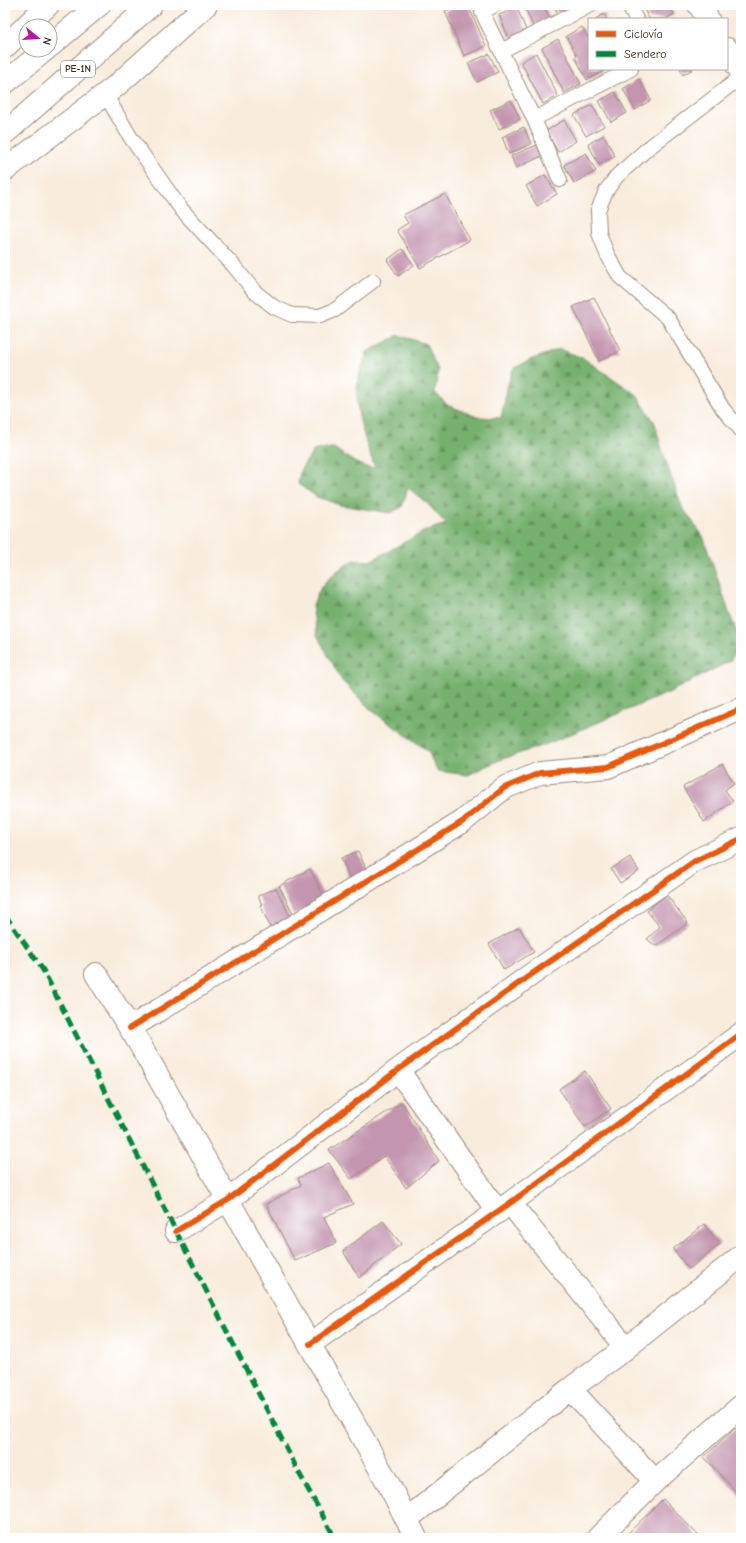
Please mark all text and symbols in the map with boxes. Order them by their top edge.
north arrow [18,18,58,58]
legend [588,18,728,70]
text: Ciclovía [624,27,663,41]
text: N [40,36,54,46]
text: Sendero [624,47,667,61]
road number: PE-1N [61,61,95,77]

